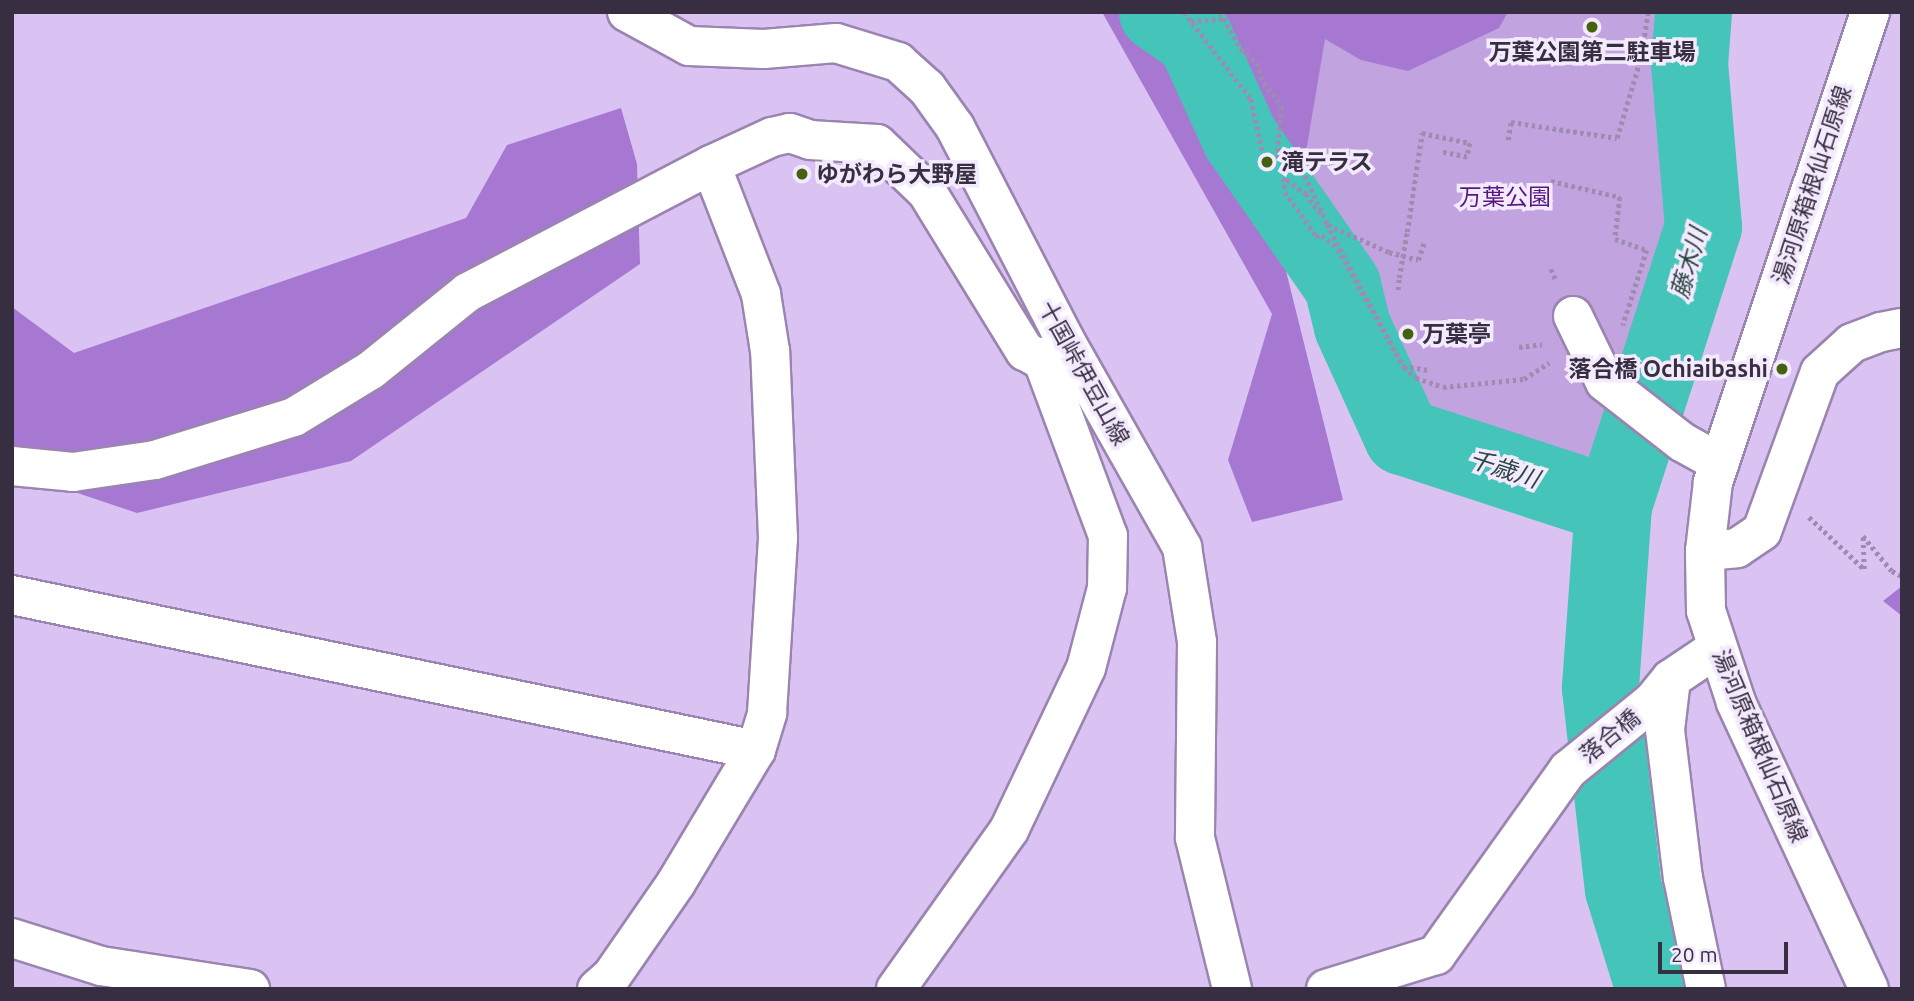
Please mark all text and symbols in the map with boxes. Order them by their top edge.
marker: 万葉公園第二駐車場 [1584,19,1600,35]
place label: 万葉公園第二駐車場 [1489,38,1695,66]
street label: 湯河原箱根仙石原線 [1767,82,1857,288]
place label: 滝テラス [1281,148,1373,176]
marker: 滝テラス [1259,154,1275,170]
place label: ゆがわら大野屋 [816,160,977,188]
marker: ゆがわら大野屋 [794,166,810,182]
park label: 万葉公園 [1459,183,1551,211]
water label: 藤木川 [1665,224,1713,302]
street label: 十国峠伊豆山線 [1033,296,1135,450]
place label: 万葉亭 [1422,320,1491,348]
marker: 万葉亭 [1400,326,1416,342]
place label: 落合橋 Ochiaibashi [1568,355,1768,383]
marker: 落合橋 Ochiaibashi [1774,361,1790,377]
water label: 千歳川 [1465,444,1543,494]
street label: 湯河原箱根仙石原線 [1707,645,1813,847]
street label: 落合橋 [1575,704,1645,768]
scale bar [1662,928,1792,972]
text: 20 m [1671,942,1718,966]

